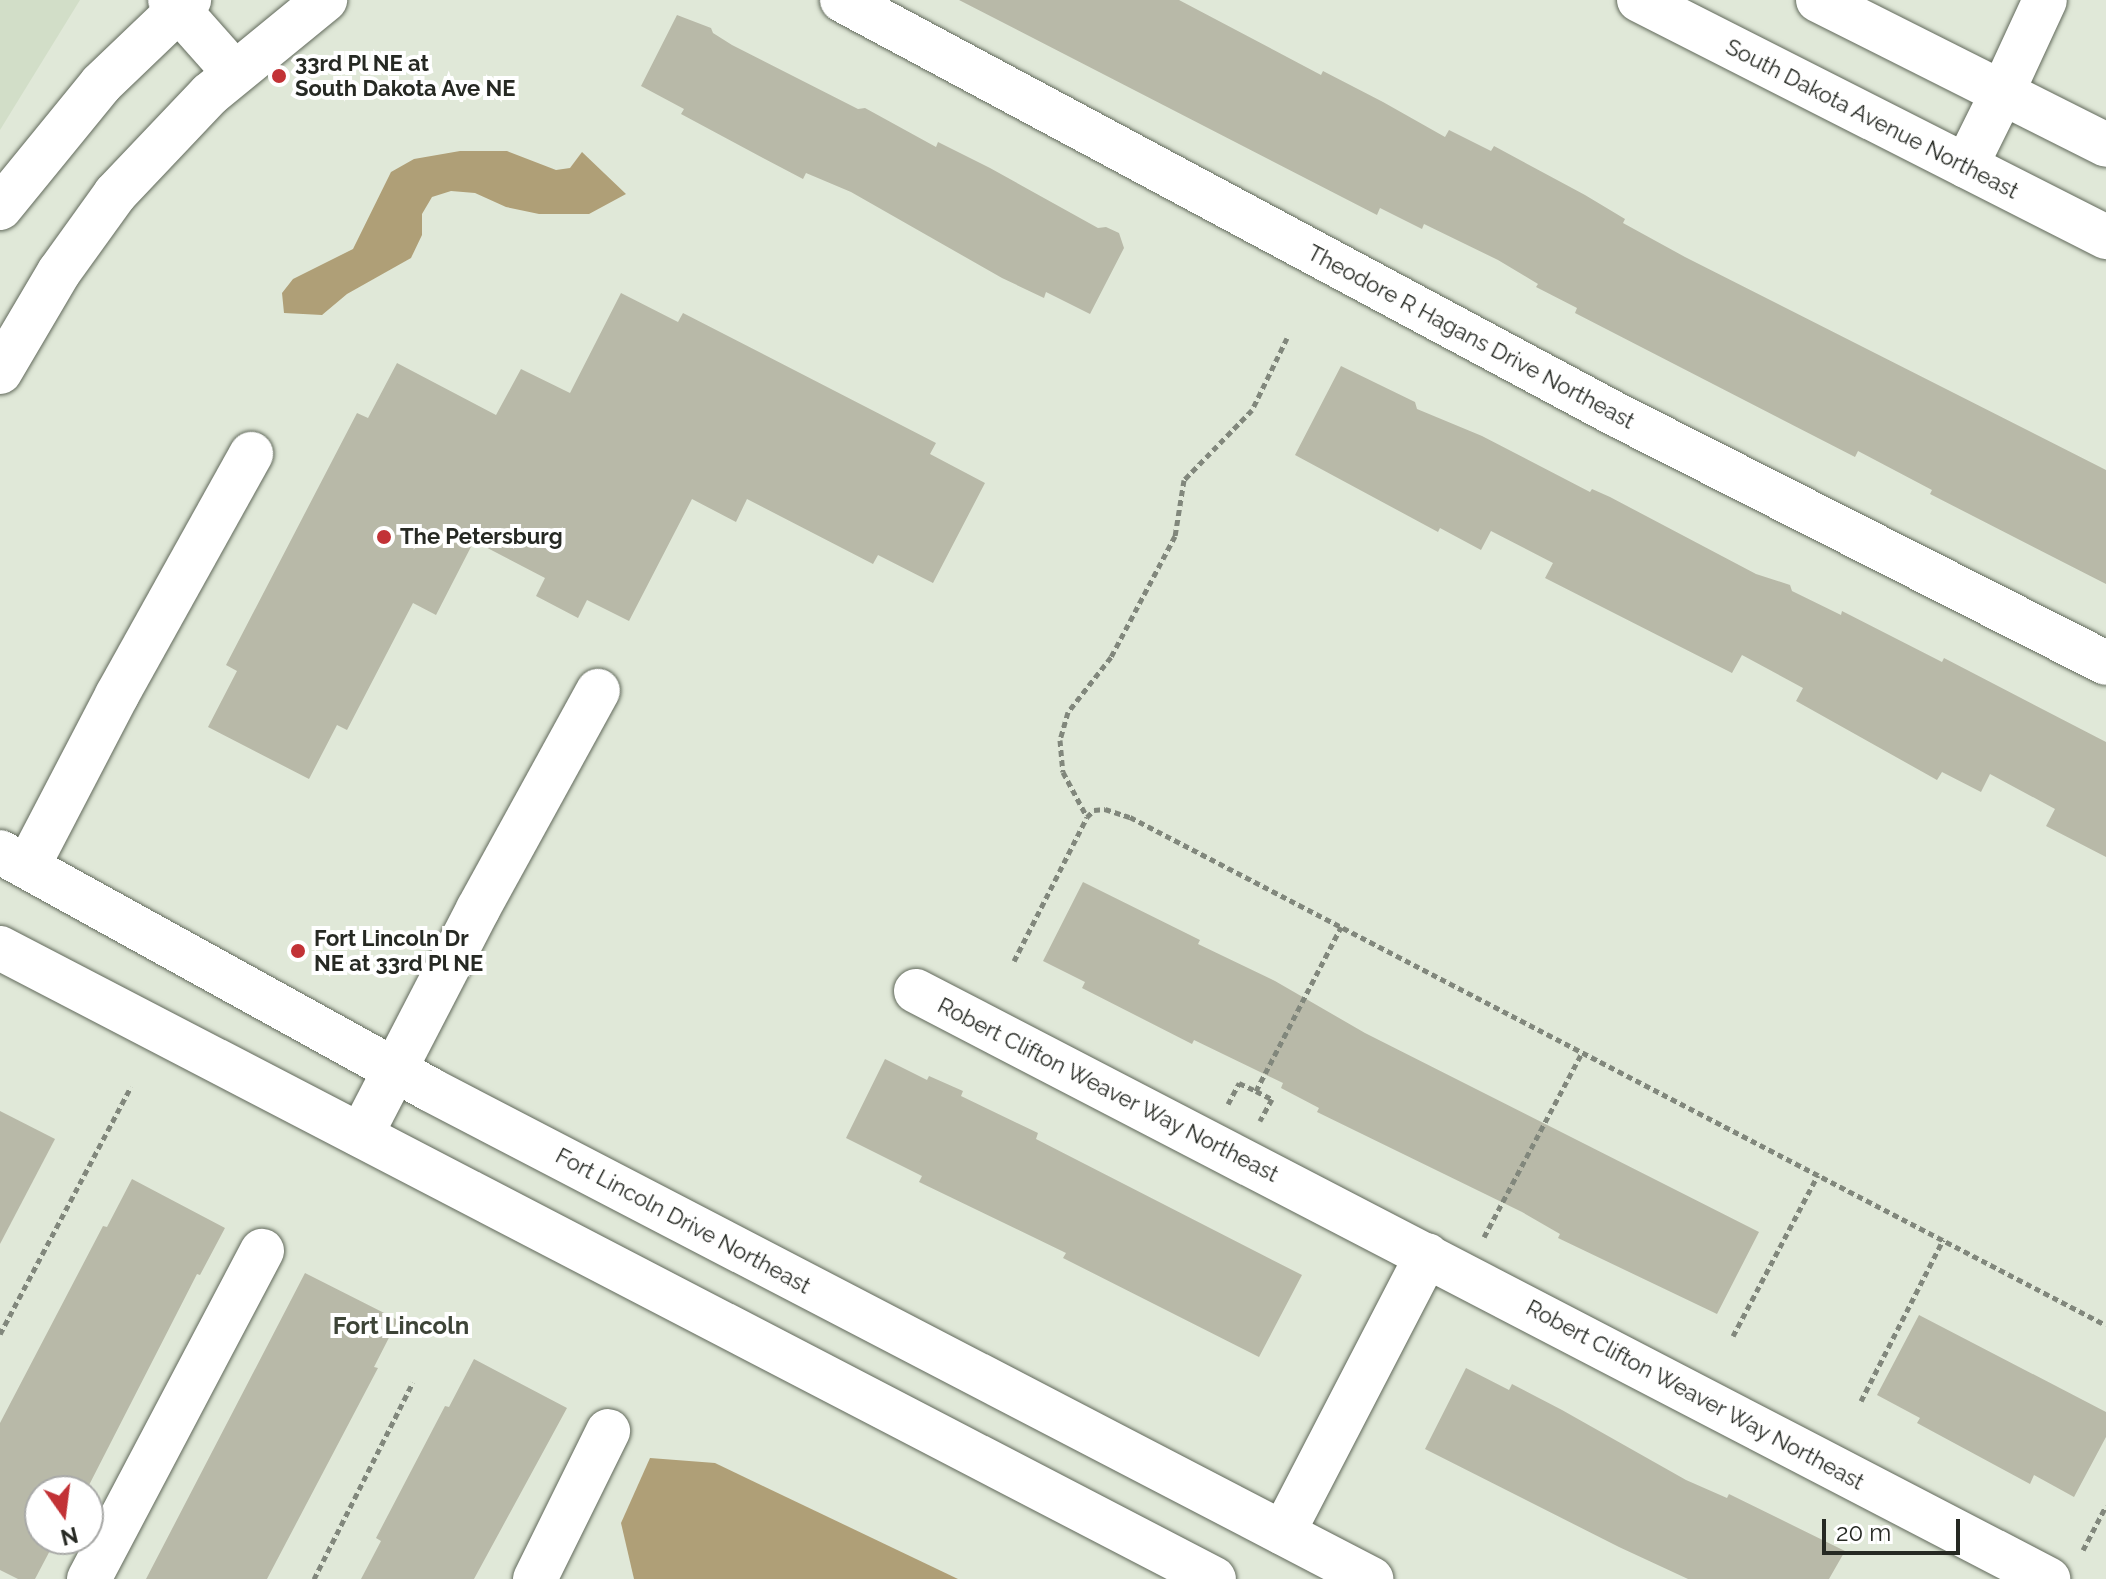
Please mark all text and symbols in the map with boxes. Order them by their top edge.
street label: South Dakota Avenue Northeast [1721,33,2023,205]
place label: 33rd Pl NE at South Dakota Ave NE [295,50,516,102]
marker: 33rd Pl NE at South Dakota Ave NE [270,67,288,85]
street label: Theodore R Hagans Drive Northeast [1303,239,1639,435]
place label: The Petersburg [400,524,563,550]
marker: The Petersburg [375,528,393,546]
place label: Fort Lincoln Dr NE at 33rd Pl NE [314,925,484,976]
marker: Fort Lincoln Dr NE at 33rd Pl NE [289,942,307,960]
street label: Robert Clifton Weaver Way Northeast [932,992,1284,1188]
street label: Fort Lincoln Drive Northeast [551,1142,815,1300]
street label: Robert Clifton Weaver Way Northeast [1520,1294,1870,1496]
district label: Fort Lincoln [333,1312,469,1340]
north arrow [24,1475,104,1555]
scale bar [1826,1503,1964,1553]
text: 20 m [1836,1518,1891,1547]
text: N [58,1522,81,1551]

